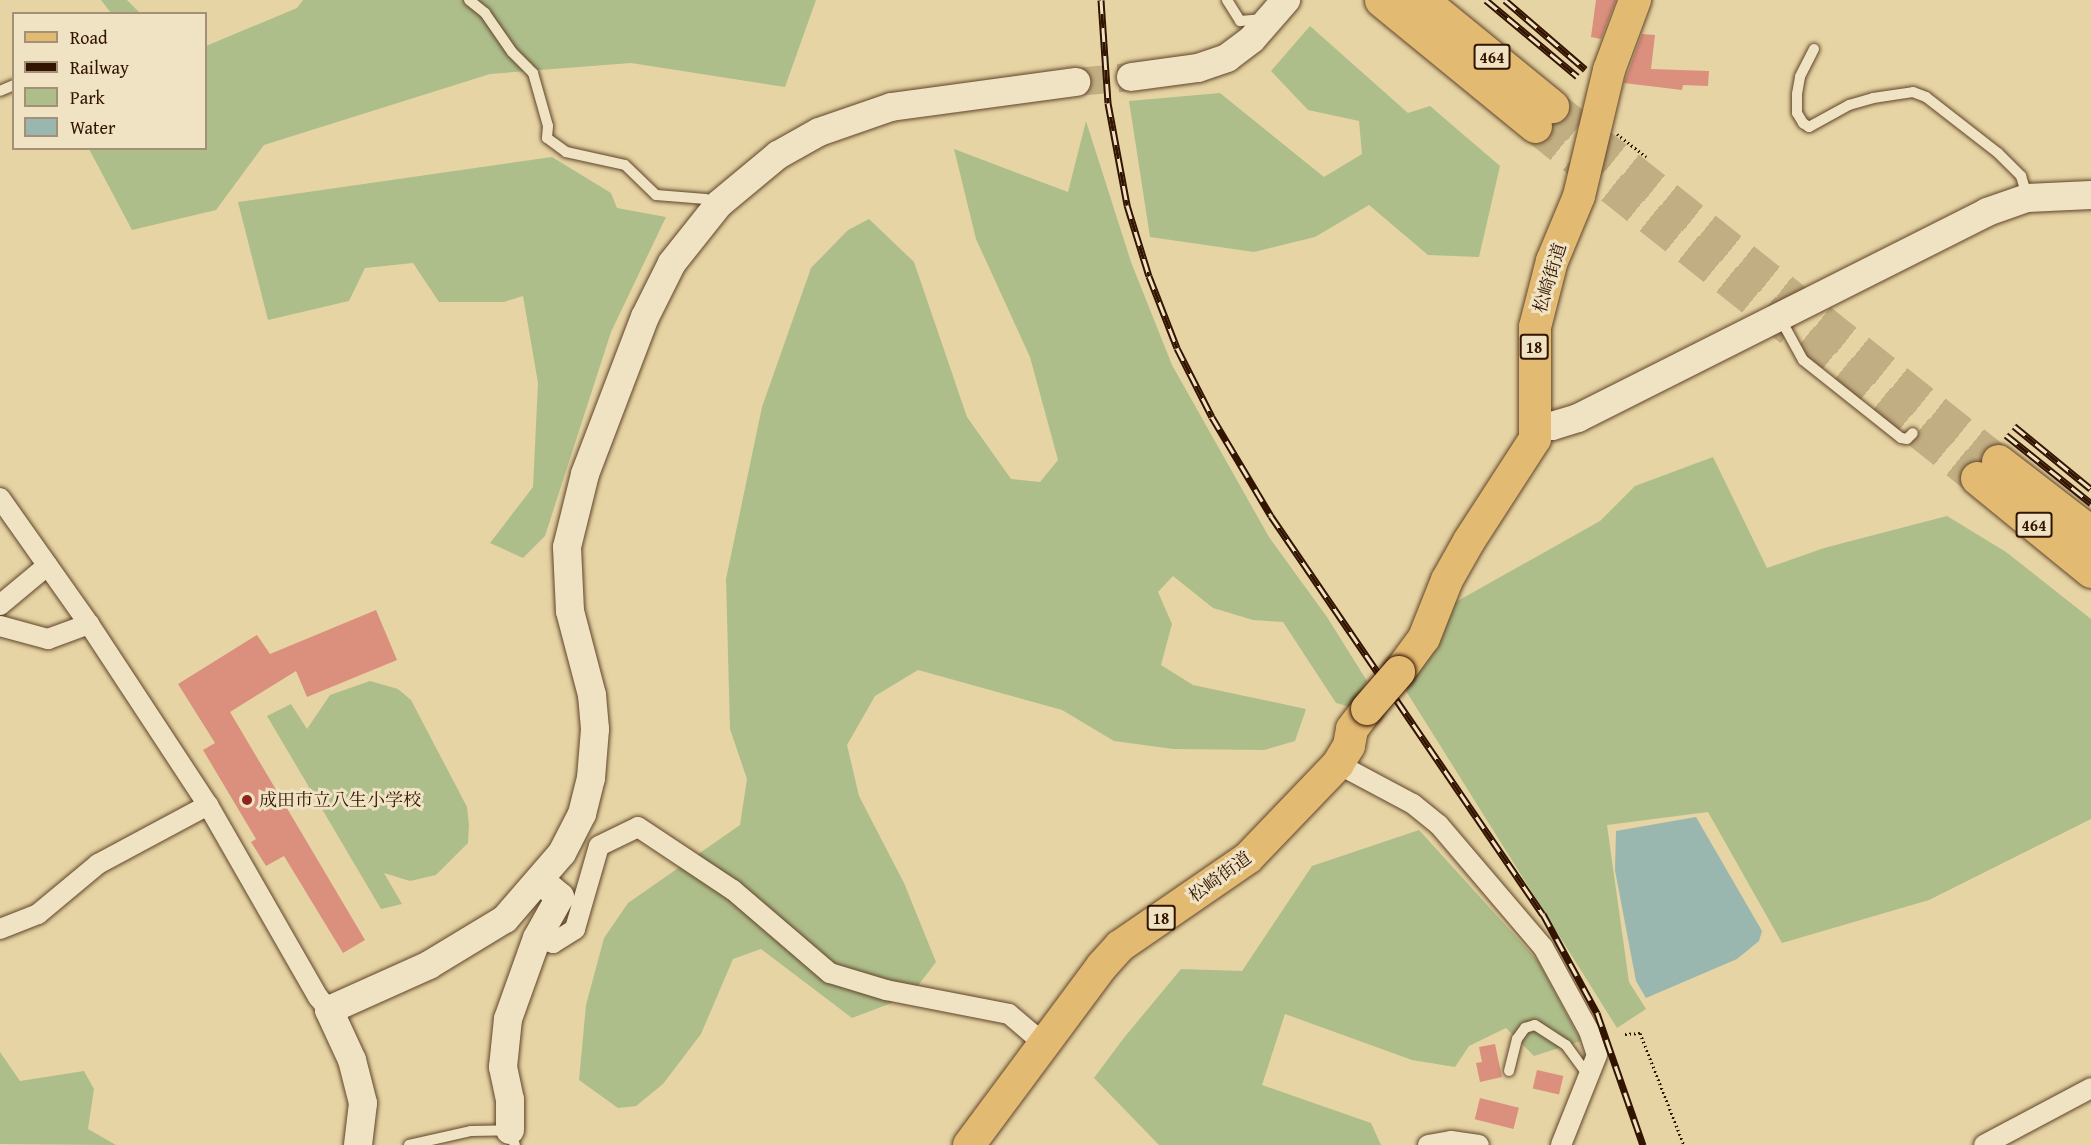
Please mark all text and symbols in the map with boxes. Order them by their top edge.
legend [12,12,207,150]
text: Road [70,24,108,51]
road number: 464 [1472,44,1512,70]
text: Railway [70,54,129,81]
text: Park [70,84,105,111]
text: Water [70,114,115,141]
street label: 松崎街道 [1529,240,1571,316]
road number: 18 [1519,334,1549,360]
road number: 464 [2014,512,2054,538]
place label: 成田市立八生小学校 [259,789,421,811]
marker: 成田市立八生小学校 [240,793,254,807]
street label: 松崎街道 [1185,847,1255,907]
road number: 18 [1146,905,1176,931]

